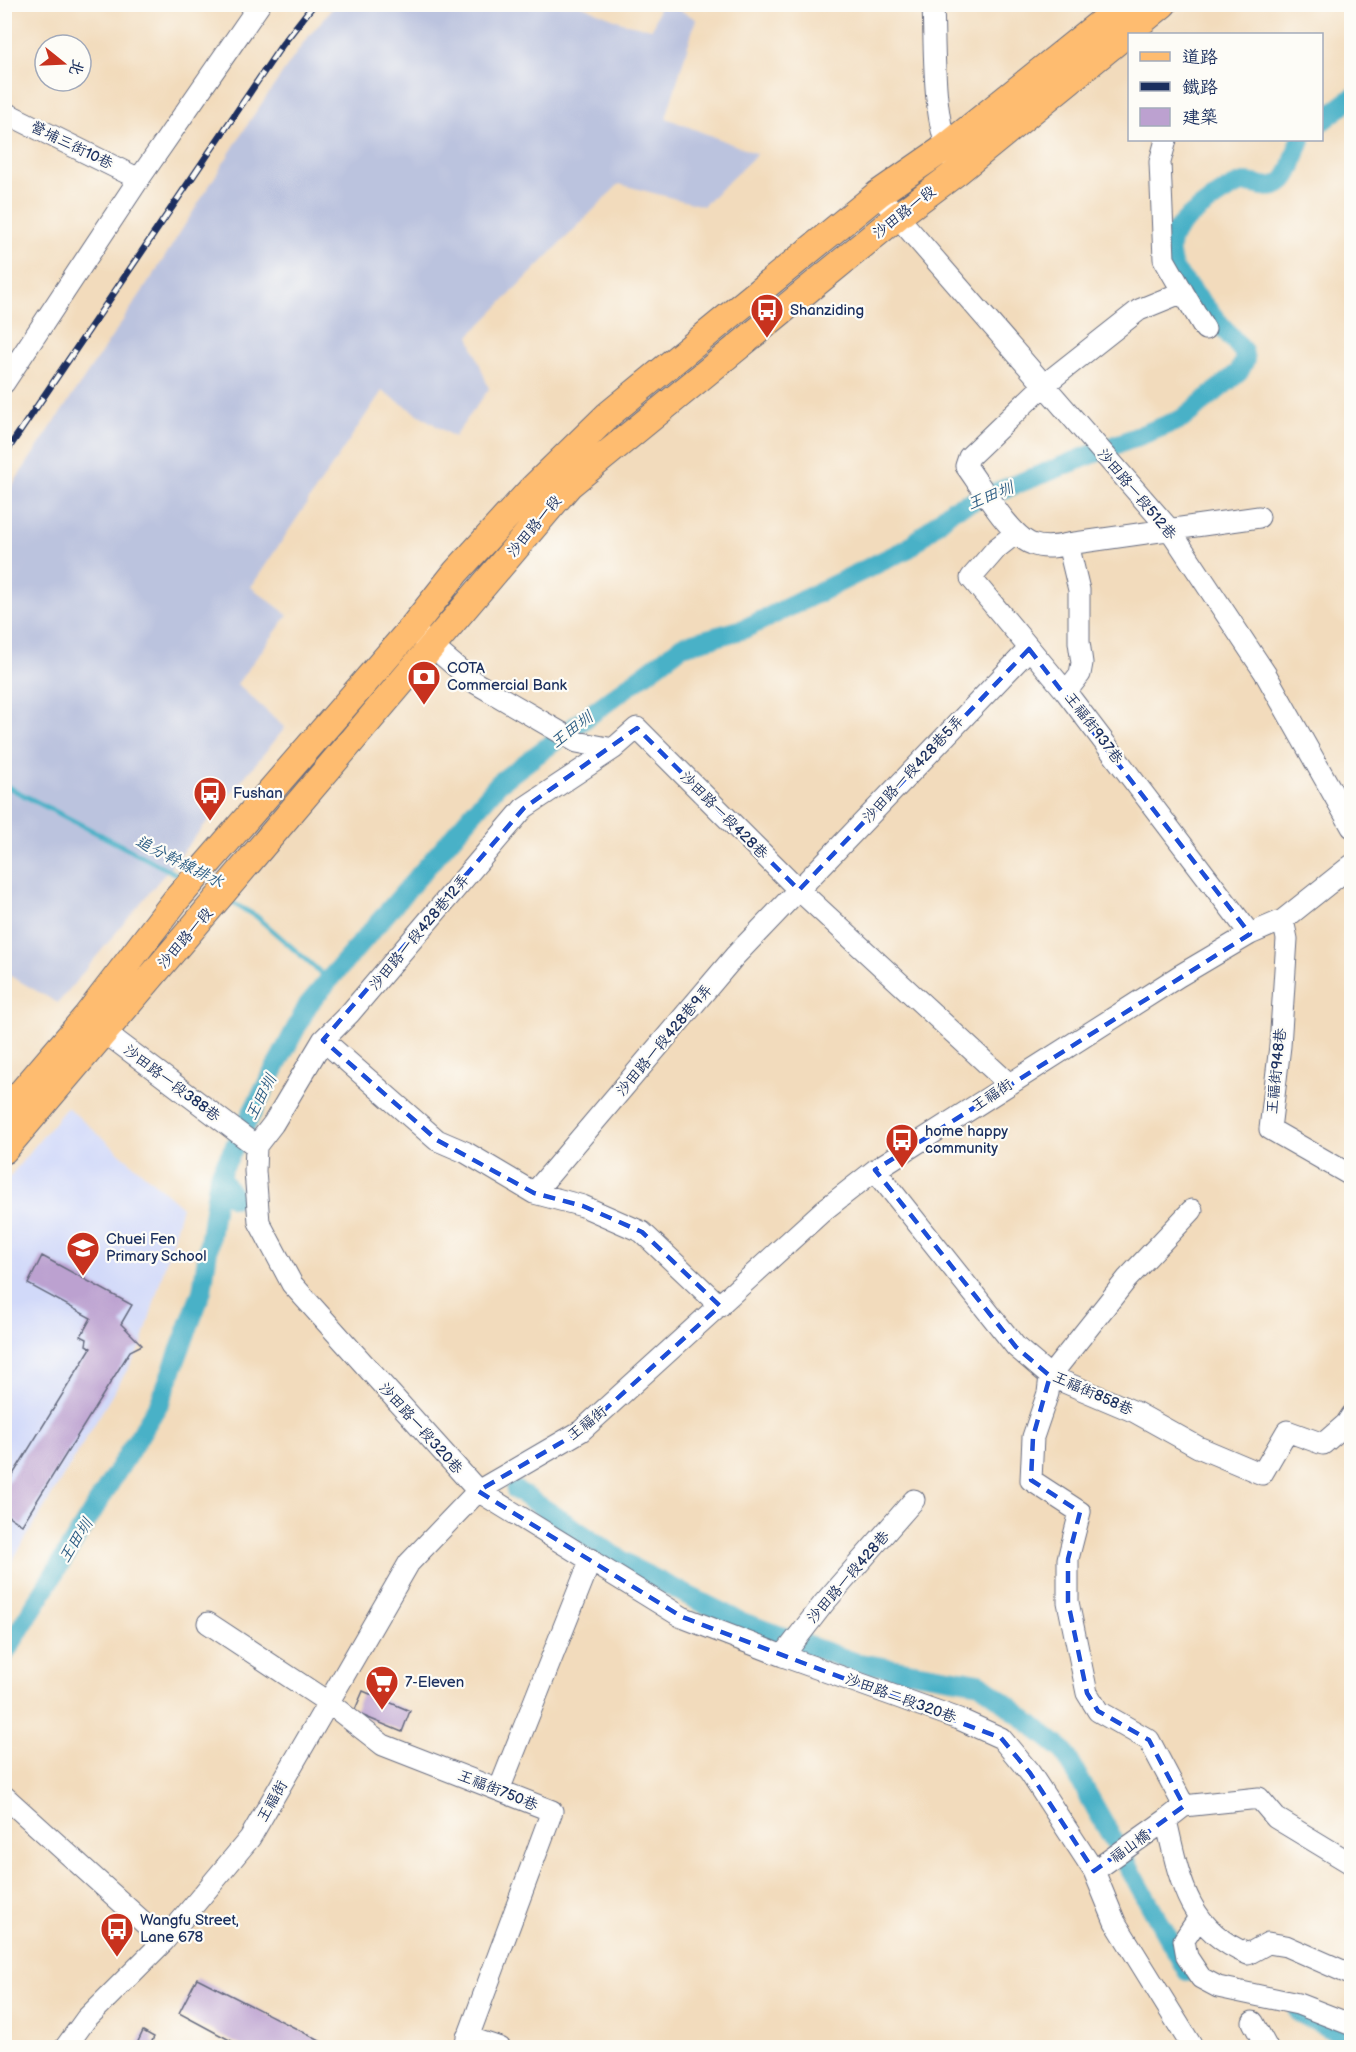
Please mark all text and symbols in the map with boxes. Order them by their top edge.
north arrow [33,33,93,93]
legend [1128,33,1323,141]
text: 道路 [1182,47,1218,68]
text: 北 [64,57,87,78]
text: 鐵路 [1182,77,1218,98]
text: 建築 [1182,107,1218,128]
street label: 營埔三街10巷 [27,117,116,174]
street label: 沙田路一段 [869,182,940,243]
bus stop icon: Shanziding [749,292,785,339]
place label: Shanziding [790,301,864,320]
street label: 沙田路一段512巷 [1093,445,1180,544]
water label: 王田圳 [965,478,1018,514]
street label: 沙田路一段 [503,491,566,561]
bank icon: COTA Commercial Bank [406,659,442,706]
place label: COTA Commercial Bank [447,659,568,695]
street label: 王福街937巷 [1060,689,1127,768]
water label: 王田圳 [547,707,598,752]
street label: 沙田路一段428巷5弄 [859,712,968,827]
street label: 沙田路一段428巷 [676,767,772,863]
bus stop icon: Fushan [192,775,228,822]
place label: Fushan [233,784,283,803]
water label: 追分幹線排水 [132,832,227,893]
street label: 沙田路一段428巷12弄 [365,870,474,995]
street label: 沙田路一段 [154,904,217,973]
street label: 沙田路一段428巷9弄 [612,980,717,1100]
street label: 王福街948巷 [1263,1027,1290,1115]
street label: 沙田路一段388巷 [119,1041,224,1126]
water label: 王田圳 [242,1070,282,1123]
street label: 王福街 [968,1075,1016,1116]
bus stop icon: home happy community [884,1122,920,1169]
place label: home happy community [925,1122,1008,1158]
school or university icon: Chuei Fen Primary School [65,1230,101,1277]
place label: Chuei Fen Primary School [106,1230,207,1266]
street label: 王福街858巷 [1050,1367,1136,1420]
street label: 沙田路一段320巷 [374,1379,467,1478]
street label: 王福街 [564,1402,611,1445]
water label: 王田圳 [55,1514,98,1566]
street label: 沙田路一段428巷 [803,1527,894,1628]
supermarket icon: 7-Eleven [364,1664,400,1711]
street label: 沙田路二段320巷 [843,1670,959,1727]
place label: 7-Eleven [405,1673,464,1692]
street label: 王福街750巷 [455,1766,541,1815]
street label: 王福街 [253,1777,292,1825]
street label: 福山橋 [1107,1825,1154,1867]
bus stop icon: Wangfu Street, Lane 678 [99,1911,135,1958]
place label: Wangfu Street, Lane 678 [140,1911,239,1947]

